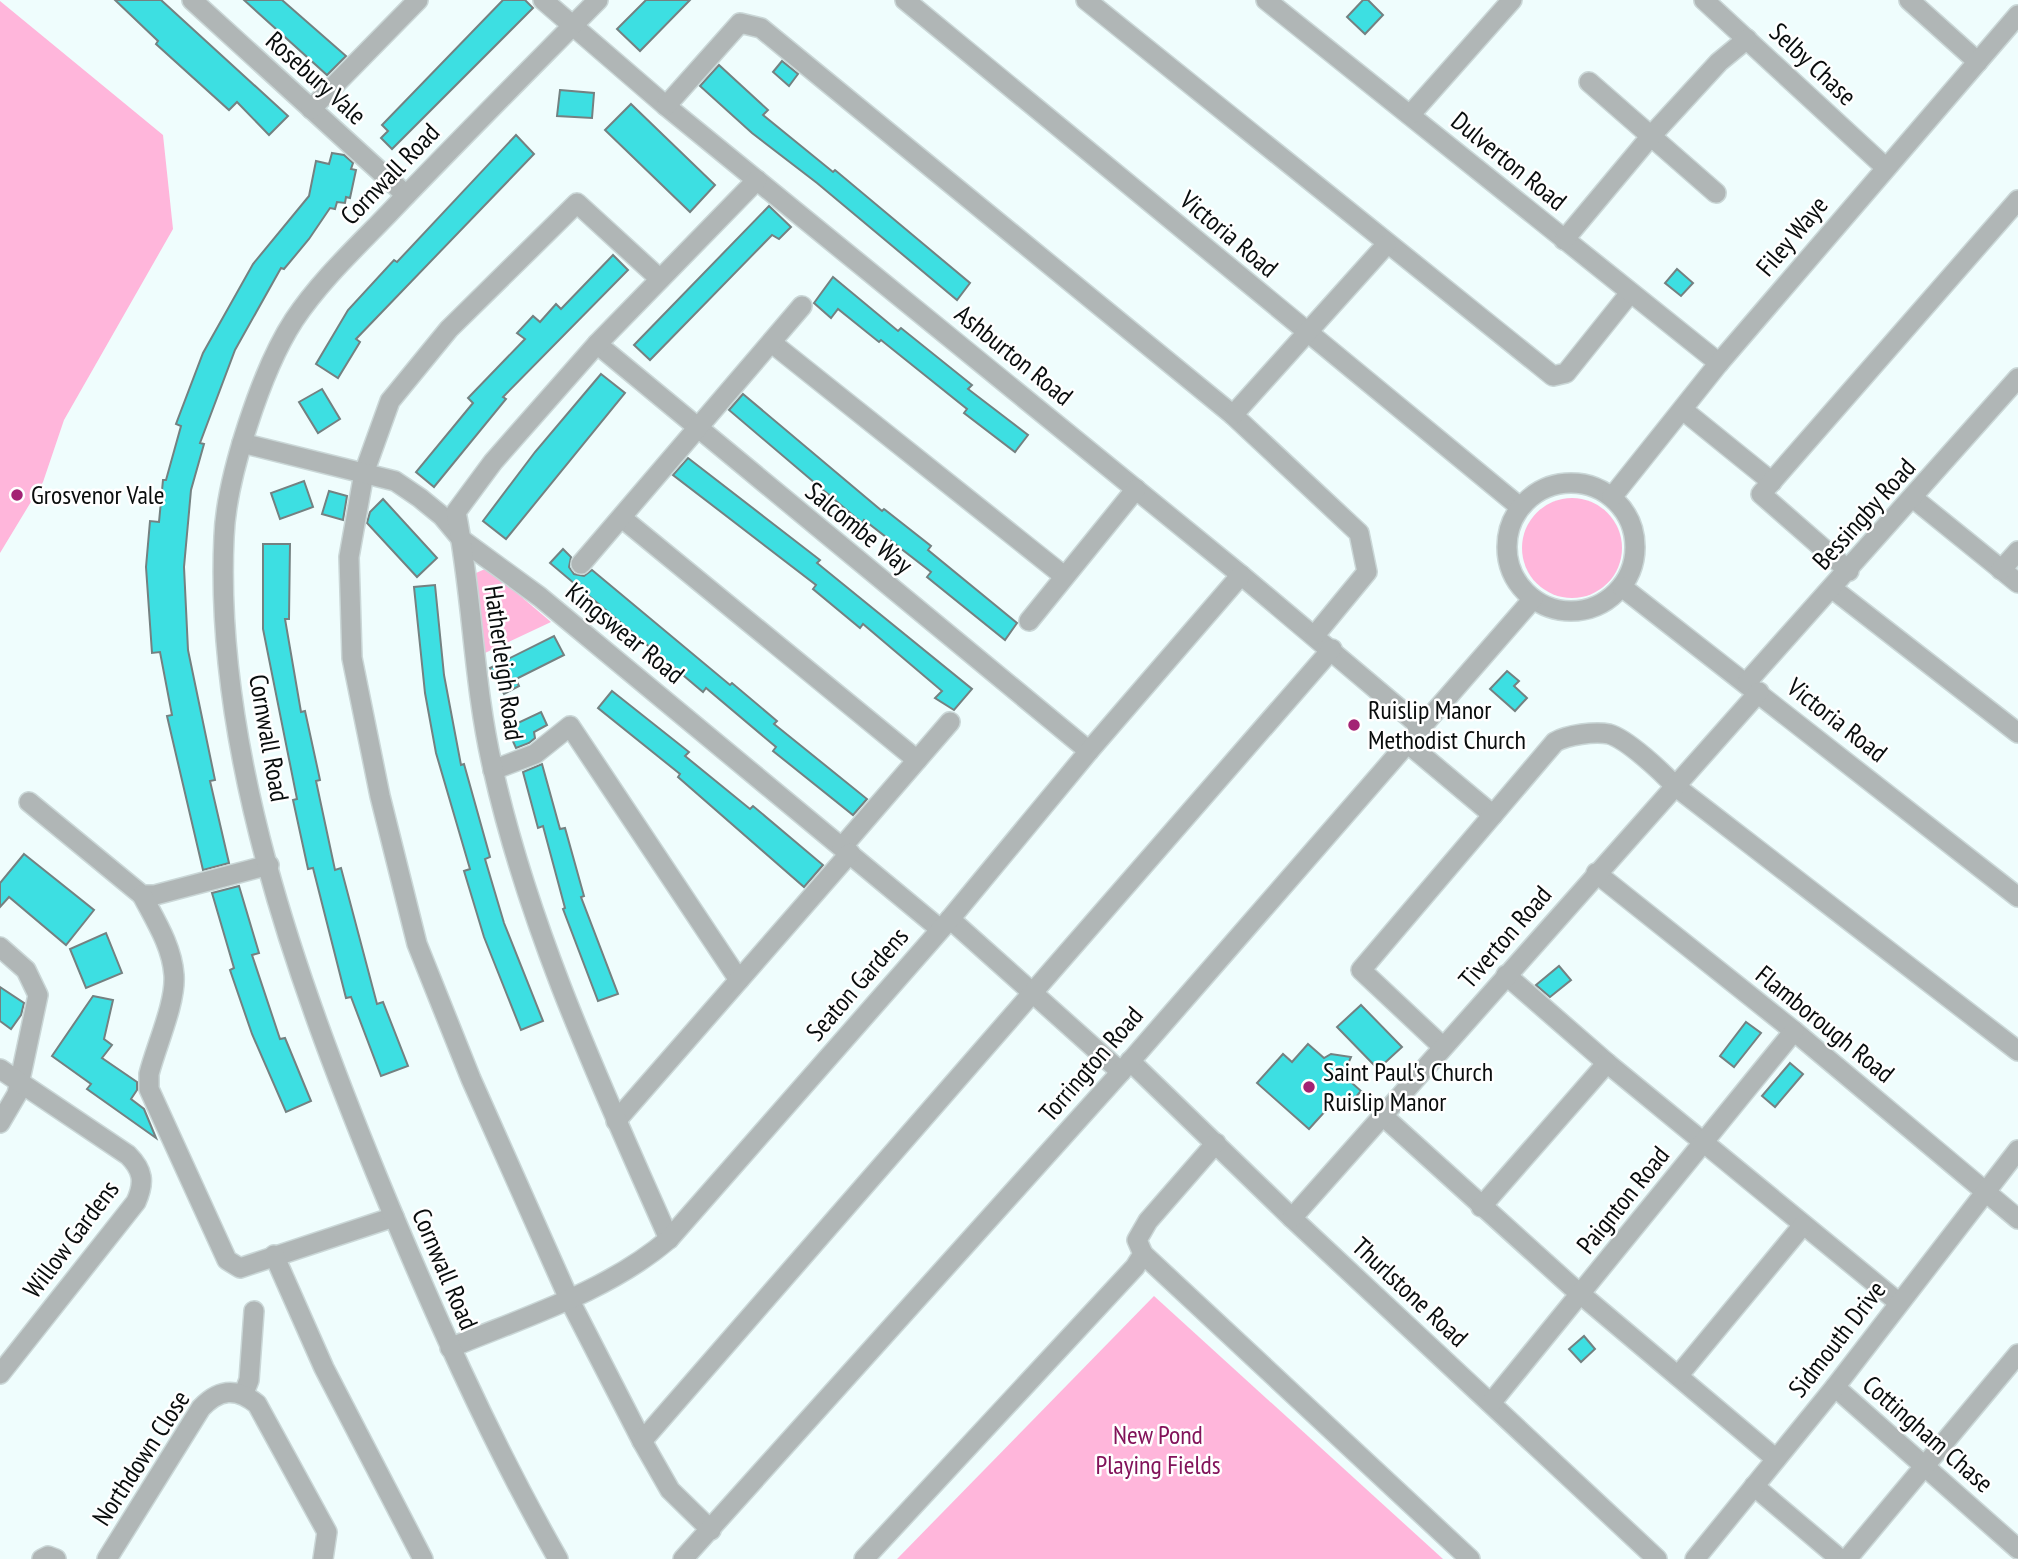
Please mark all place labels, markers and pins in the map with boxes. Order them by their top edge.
place label: Grosvenor Vale [31,478,165,511]
marker: Grosvenor Vale [9,487,25,503]
place label: Ruislip Manor Methodist Church [1368,693,1526,756]
marker: Ruislip Manor Methodist Church [1346,717,1362,733]
place label: Saint Paul's Church Ruislip Manor [1323,1055,1493,1118]
marker: Saint Paul's Church Ruislip Manor [1301,1079,1317,1095]

